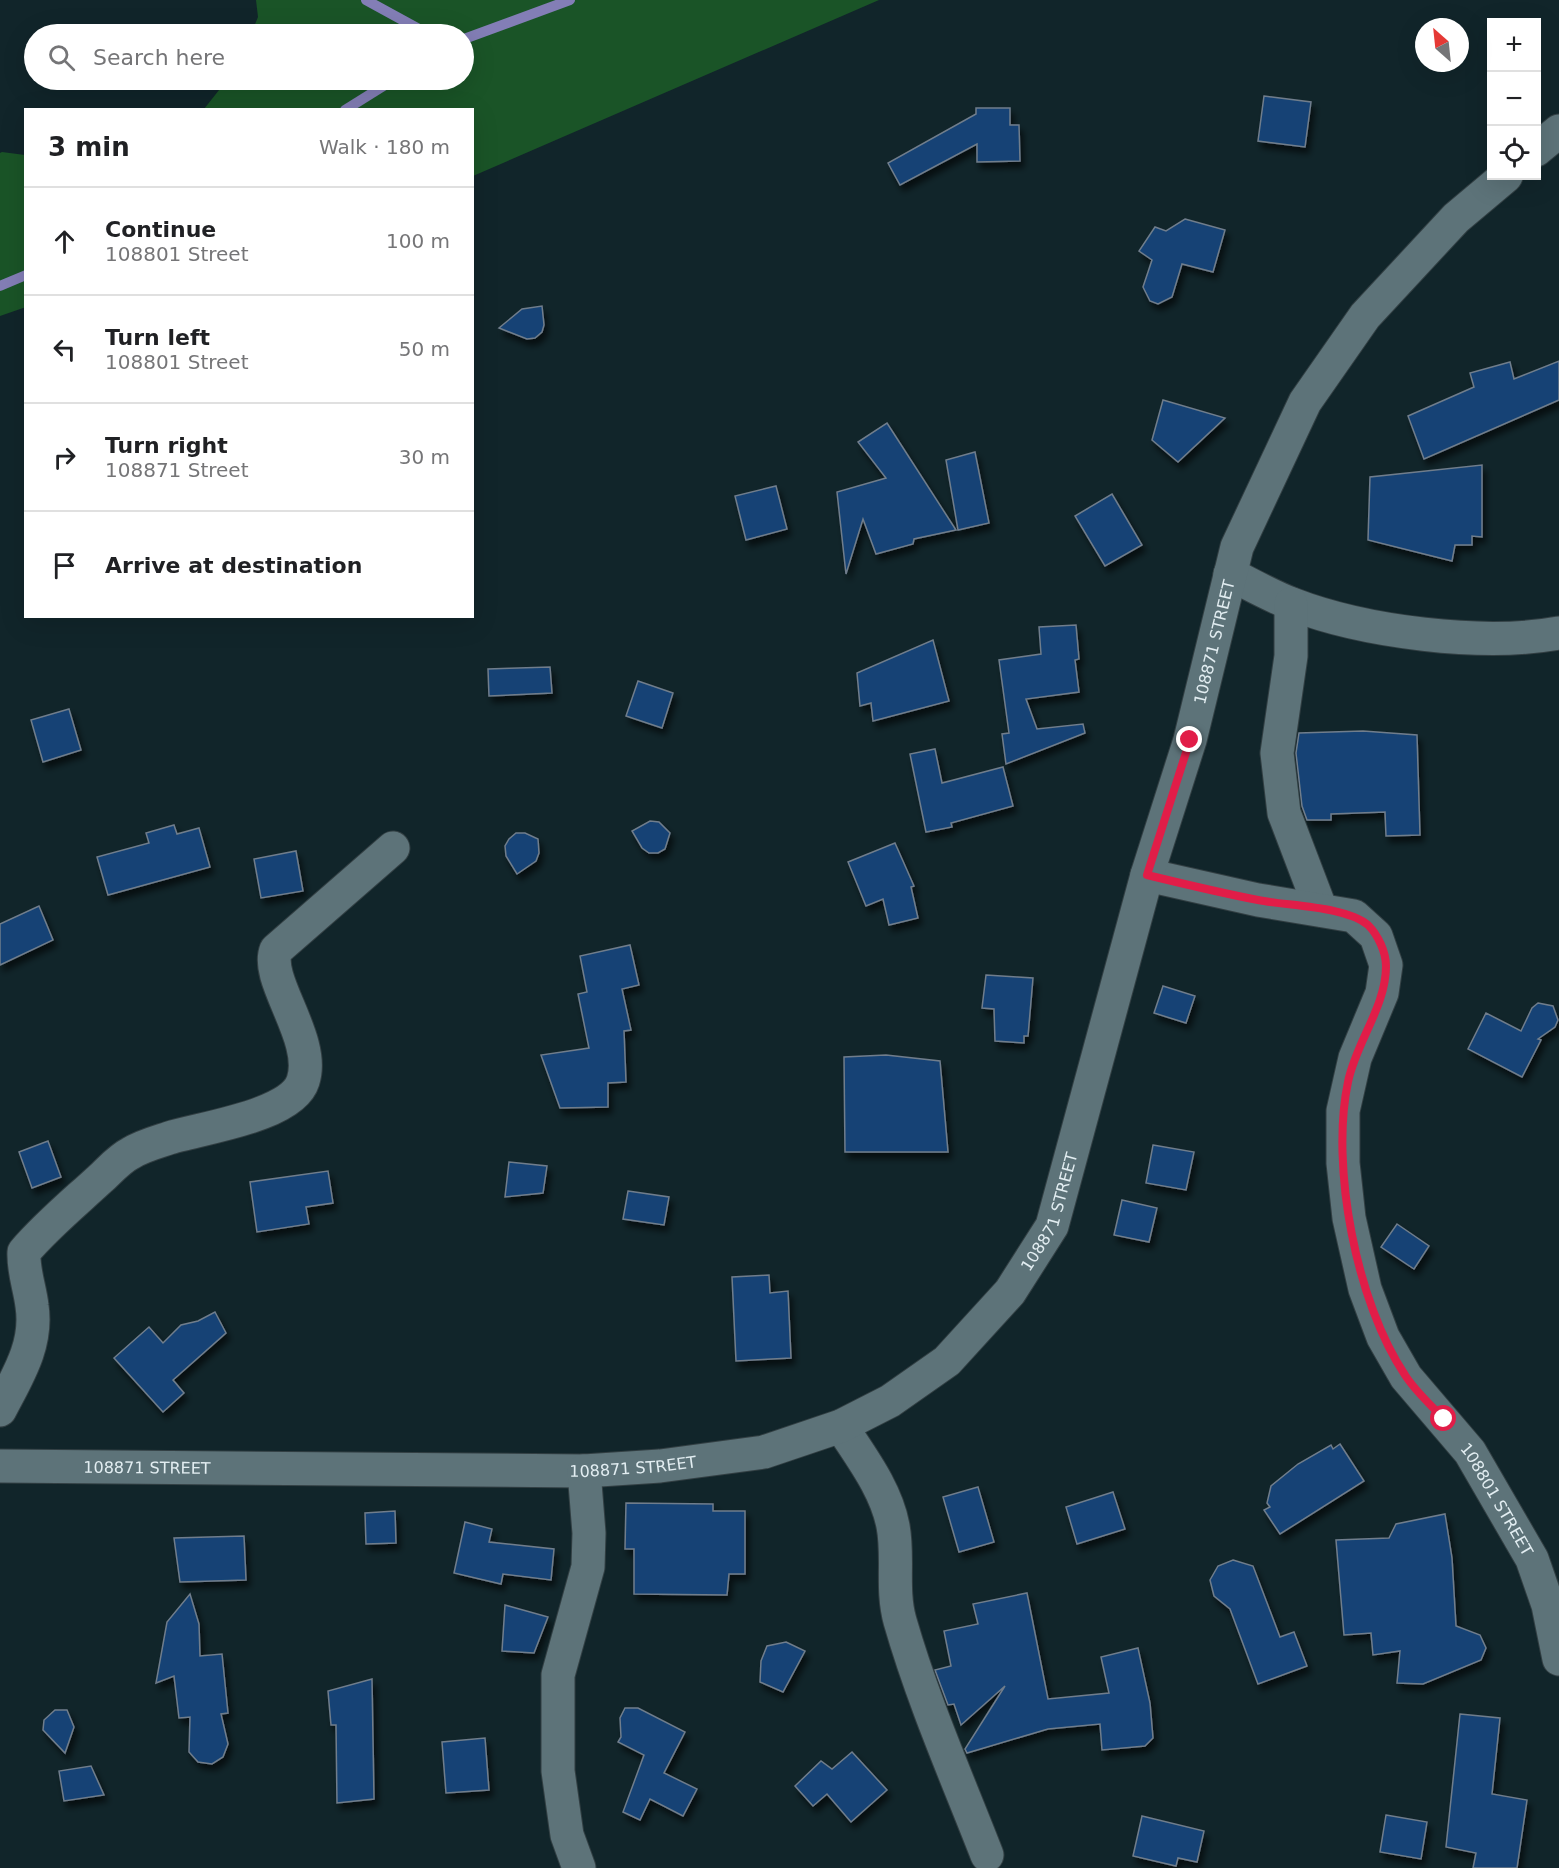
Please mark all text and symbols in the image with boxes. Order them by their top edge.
north arrow [1415,18,1469,72]
map controls [1487,18,1541,180]
button: + [1487,18,1541,72]
search box [24,24,474,90]
icon: search [45,41,78,74]
text: Search here [93,45,225,70]
button: − [1487,72,1541,126]
button: locate [1487,126,1541,180]
text: 3 min [48,132,130,162]
text: Walk · 180 m [319,135,450,159]
text: Continue [105,217,216,242]
icon: ahead [48,225,81,258]
text: 100 m [386,229,450,253]
text: 108801 Street [105,242,248,266]
text: Turn left [105,325,210,350]
icon: left [48,333,81,366]
text: 50 m [399,337,450,361]
text: 108801 Street [105,350,248,374]
text: Turn right [105,433,228,458]
icon: right [48,441,81,474]
text: 30 m [399,445,450,469]
text: 108871 Street [105,458,248,482]
icon: arrive [48,549,81,582]
text: Arrive at destination [105,553,362,578]
street label: 108871 STREET [1190,578,1239,706]
route end [1176,726,1202,752]
street label: 108871 STREET [1017,1150,1082,1275]
route start [1430,1405,1456,1431]
street label: 108801 STREET [1456,1439,1537,1559]
street label: 108871 STREET [569,1452,698,1481]
street label: 108871 STREET [83,1458,211,1478]

